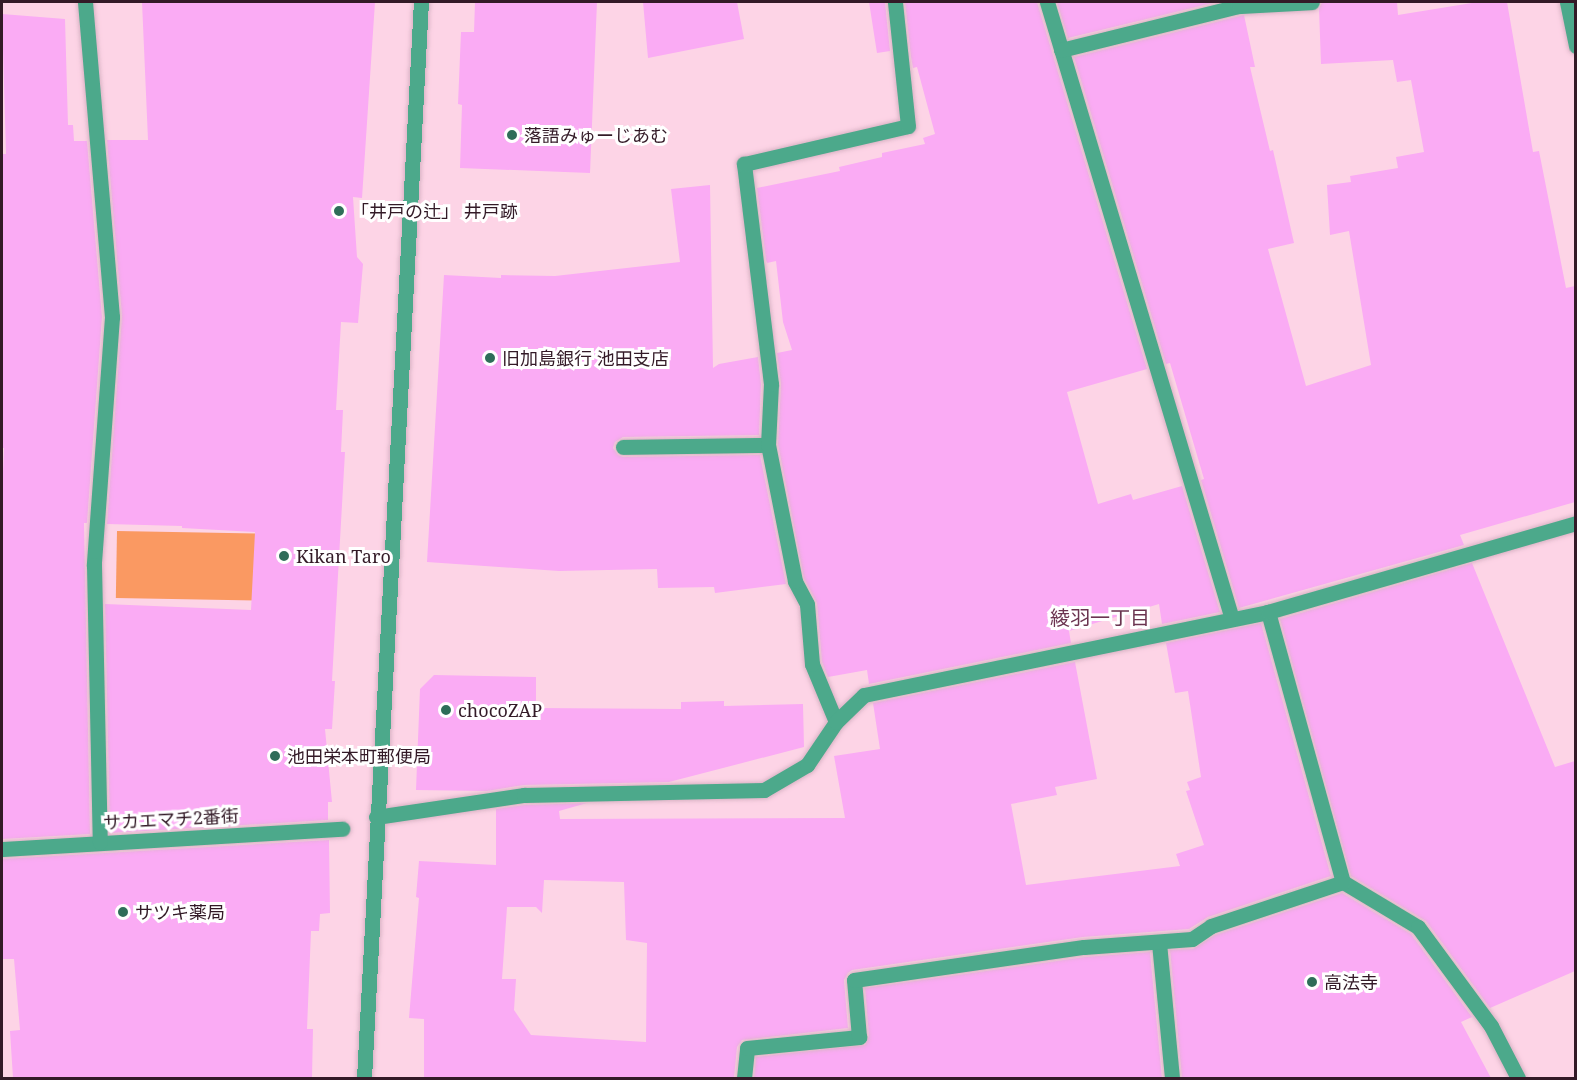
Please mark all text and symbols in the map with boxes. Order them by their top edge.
place label: 落語みゅーじあむ [524,124,668,146]
marker: 落語みゅーじあむ [505,128,519,142]
place label: 「井戸の辻」 井戸跡 [351,200,518,222]
marker: 「井戸の辻」 井戸跡 [332,204,346,218]
place label: 旧加島銀行 池田支店 [502,347,669,369]
marker: 旧加島銀行 池田支店 [483,351,497,365]
place label: Kikan Taro [296,545,391,567]
marker: Kikan Taro [277,549,291,563]
district label: 綾羽一丁目 [1050,605,1150,629]
place label: chocoZAP [458,699,542,721]
marker: chocoZAP [439,703,453,717]
place label: 池田栄本町郵便局 [287,745,431,767]
marker: 池田栄本町郵便局 [268,749,282,763]
street label: サカエマチ2番街 [102,805,240,833]
place label: サツキ薬局 [135,901,225,923]
marker: サツキ薬局 [116,905,130,919]
place label: 高法寺 [1324,971,1378,993]
marker: 高法寺 [1305,975,1319,989]

